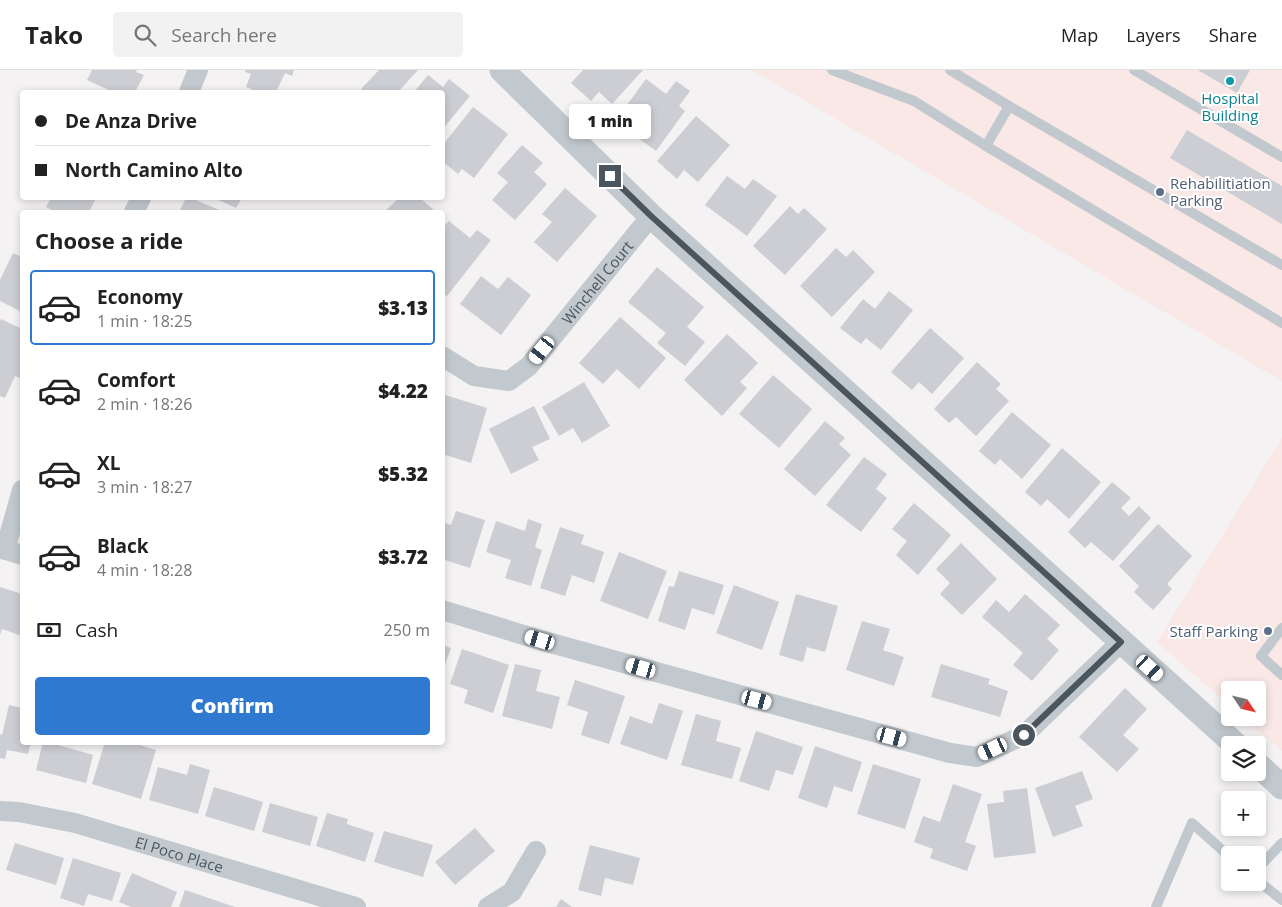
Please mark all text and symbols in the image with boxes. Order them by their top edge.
search box [113,12,463,57]
text: Tako [25,18,83,51]
icon: search [131,21,159,49]
text: Search here [171,22,277,48]
text: Map [1061,23,1098,47]
text: Layers [1126,23,1181,47]
text: Share [1209,23,1257,47]
marker: Hospital Building [1224,75,1236,87]
place label: Hospital Building [1201,88,1259,125]
callout: 1 min [569,104,651,138]
text: De Anza Drive [65,108,197,134]
text: 1 min [587,110,633,132]
text: North Camino Alto [65,157,243,183]
route end [599,165,621,187]
place label: Rehabilitiation Parking [1170,173,1271,210]
marker: Rehabilitiation Parking [1154,186,1166,198]
text: Choose a ride [35,225,183,255]
street label: Winchell Court [557,236,637,328]
text: Economy [97,284,183,310]
icon: car [37,285,82,330]
text: $3.13 [378,295,428,321]
text: 1 min · 18:25 [97,310,192,332]
car [526,334,557,366]
text: Comfort [97,367,176,393]
icon: car [37,368,82,413]
text: $4.22 [378,378,428,404]
text: 2 min · 18:26 [97,393,192,415]
text: XL [97,450,120,476]
icon: car [37,451,82,496]
text: $5.32 [378,461,428,487]
text: 3 min · 18:27 [97,476,192,498]
text: Black [97,533,149,559]
icon: car [37,534,82,579]
text: $3.72 [378,544,428,570]
text: 4 min · 18:28 [97,559,192,581]
icon: cash [35,616,63,644]
text: Cash [75,617,118,643]
text: 250 m [384,619,430,641]
place label: Staff Parking [1170,621,1258,641]
marker: Staff Parking [1262,625,1274,637]
car [523,628,556,652]
car [1133,652,1166,684]
car [624,657,657,679]
button: Confirm [35,677,430,735]
north arrow [1221,681,1266,726]
map controls [1221,681,1266,891]
car [740,689,773,711]
route start [1013,724,1035,746]
car [875,726,908,748]
car [976,736,1009,762]
button: layers [1221,736,1266,781]
button: + [1221,791,1266,836]
street label: El Poco Place [133,832,226,877]
button: − [1221,846,1266,891]

